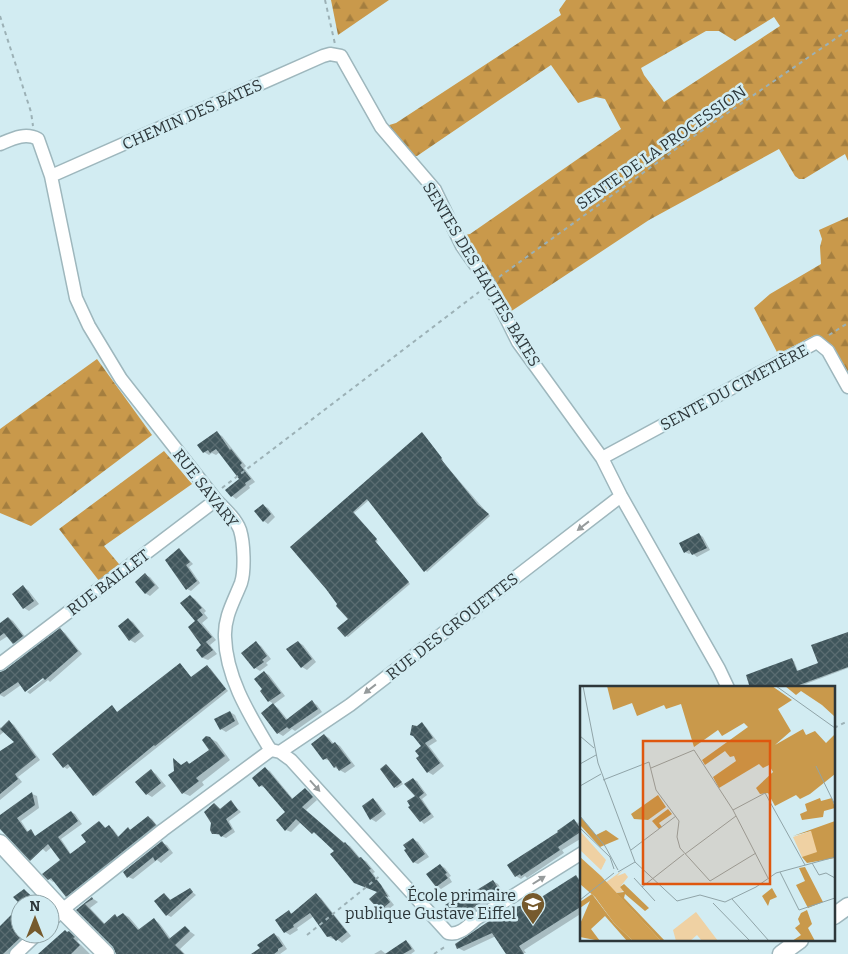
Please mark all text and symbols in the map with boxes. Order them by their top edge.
street label: CHEMIN DES BATES [119,75,265,154]
street label: SENTE DE LA PROCESSION [573,81,750,213]
street label: SENTES DES HAUTES BATES [419,178,544,370]
street label: SENTE DU CIMETIÈRE [656,339,812,435]
street label: RUE SAVARY [169,445,243,532]
one-way arrow [576,520,589,531]
street label: RUE BAILLET [64,545,153,619]
street label: RUE DES GROUETTES [383,569,522,684]
one-way arrow [364,683,377,694]
inset map [580,686,836,942]
one-way arrow [309,780,321,792]
one-way arrow [532,875,545,885]
place label: École primaire publique Gustave Eiffel [345,885,516,923]
school or university icon: École primaire publique Gustave Eiffel [520,891,546,925]
north arrow [10,894,60,944]
text: N [30,898,41,915]

